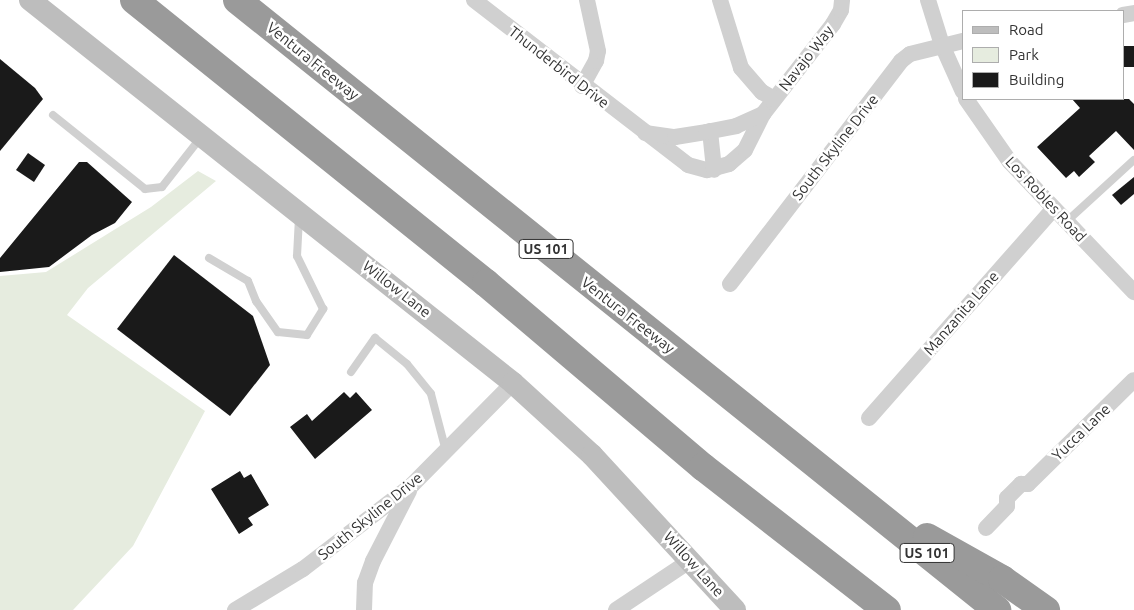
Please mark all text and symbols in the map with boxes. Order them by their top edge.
legend [962,10,1124,100]
street label: Ventura Freeway [263,18,363,104]
text: Road [1009,21,1044,38]
street label: Thunderbird Drive [505,22,613,112]
street label: Navajo Way [775,22,837,94]
text: Park [1009,46,1039,63]
text: Building [1009,71,1064,88]
street label: South Skyline Drive [788,91,882,203]
street label: Los Robles Road [1002,153,1090,245]
road number: US 101 [518,238,574,260]
street label: Willow Lane [359,257,435,321]
street label: Manzanita Lane [920,267,1002,359]
street label: Ventura Freeway [578,273,678,357]
street label: Yucca Lane [1048,400,1114,464]
street label: South Skyline Drive [314,468,426,564]
street label: Willow Lane [660,528,728,600]
road number: US 101 [900,542,954,564]

